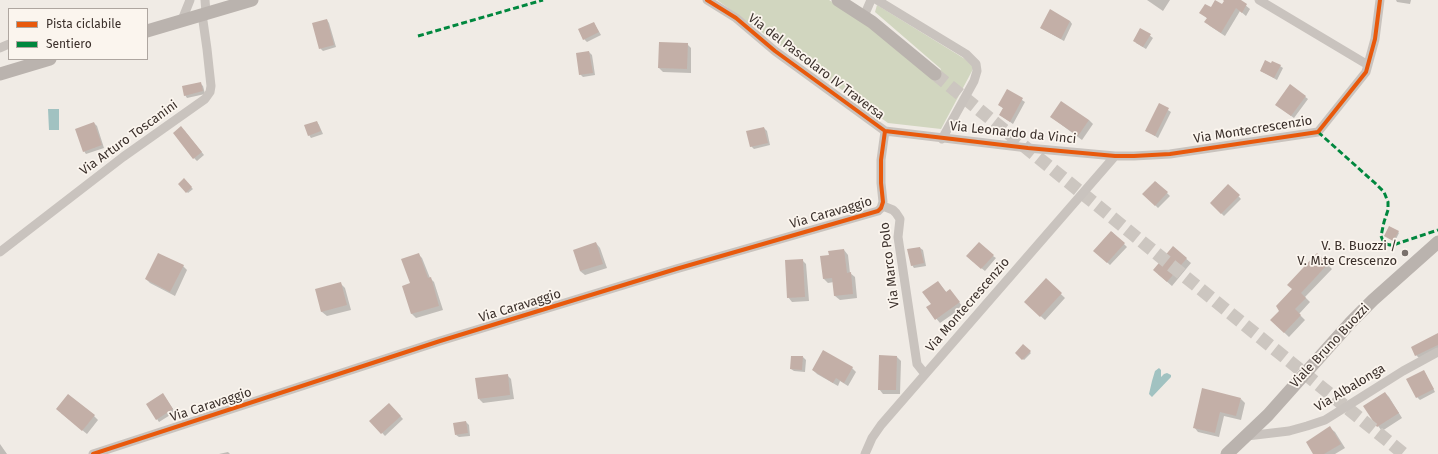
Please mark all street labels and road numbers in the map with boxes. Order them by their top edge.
street label: Via del Pascolaro IV Traversa [745,11,887,123]
street label: Via Arturo Toscanini [77,97,181,179]
street label: Via Montecrescenzio [1193,113,1313,147]
street label: Via Leonardo da Vinci [949,119,1077,147]
street label: Via Caravaggio [788,194,874,232]
street label: Via Marco Polo [877,221,903,309]
street label: Via Montecrescenzio [923,255,1013,355]
street label: Via Caravaggio [477,286,563,326]
street label: Viale Bruno Buozzi [1287,301,1373,391]
street label: Via Albalonga [1312,361,1388,415]
street label: Via Caravaggio [168,384,254,426]

